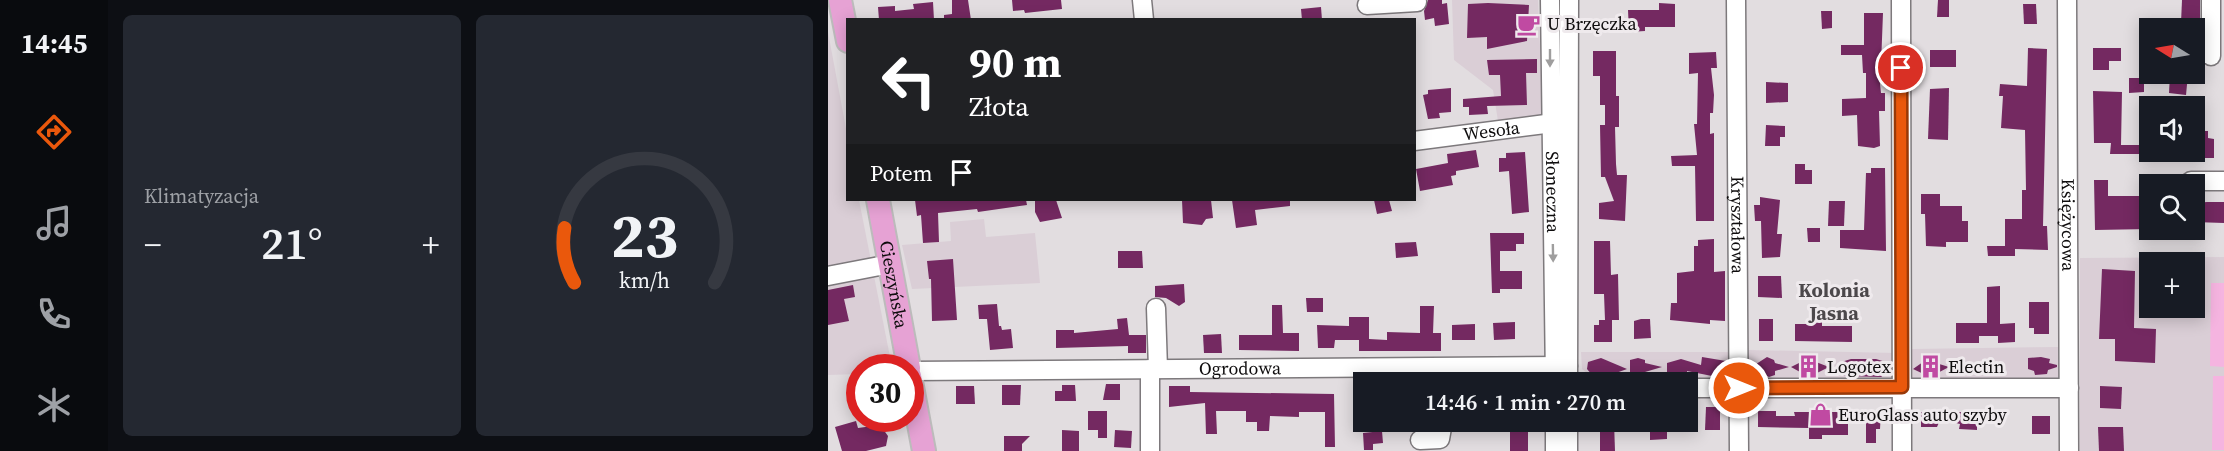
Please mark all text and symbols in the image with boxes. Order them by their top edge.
cafe icon: U Brzęczka [1516,11,1542,37]
place label: U Brzęczka [1547,11,1637,36]
north arrow [2139,18,2205,84]
map controls [2139,18,2205,318]
text: 14:45 [21,25,87,62]
text: 90 m [969,33,1062,91]
icon: left [870,42,948,120]
pin [1875,42,1926,93]
one-way arrow [1545,49,1555,68]
icon: arrive [1884,51,1917,84]
text: Złota [969,88,1029,125]
button: sound [2139,96,2205,162]
icon: directions [33,111,75,153]
street label: Wesoła [1461,114,1522,147]
street label: Słoneczna [1540,151,1566,234]
icon: arrive [945,156,978,189]
text: Potem [870,158,933,188]
button: search [2139,174,2205,240]
street label: Kryształowa [1725,176,1751,275]
street label: Księżycowa [2056,179,2081,272]
text: Klimatyzacja [144,182,259,210]
text: 23 [610,192,678,278]
icon: music [33,202,75,244]
text: 21° [261,212,323,274]
text: − [144,222,162,267]
text: + [422,222,440,267]
street label: Cieszyńska [874,239,915,331]
one-way arrow [1548,244,1558,263]
button: + [2139,252,2205,318]
text: km/h [619,266,670,295]
district label: Kolonia Jasna [1798,276,1870,327]
icon: phone [33,293,75,335]
speed limit sign: 30 [846,354,924,432]
building icon: Logotex [1796,354,1822,380]
place label: Logotex [1827,354,1891,379]
building icon: Electin [1917,354,1943,380]
place label: Electin [1948,354,2004,379]
street label: Ogrodowa [1199,355,1282,381]
position arrow [1707,356,1771,420]
icon: climate [33,384,75,426]
text: 14:46 · 1 min · 270 m [1425,387,1626,417]
shop icon: EuroGlass auto szyby [1807,402,1833,428]
place label: EuroGlass auto szyby [1838,402,2008,427]

